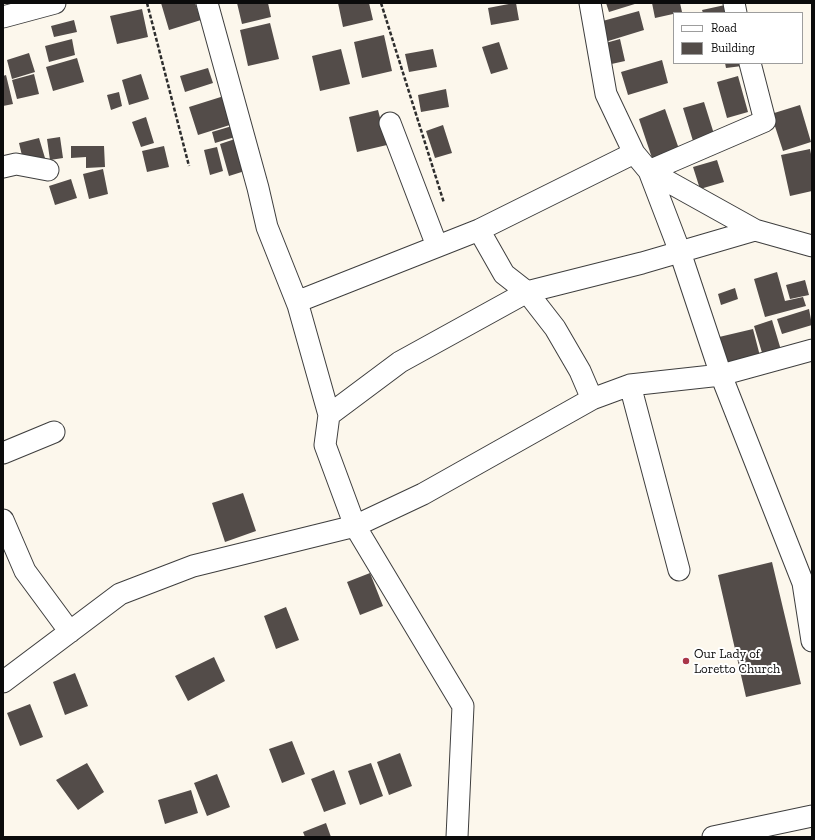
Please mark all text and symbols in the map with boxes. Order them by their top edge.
legend [673,12,803,64]
text: Road [711,21,737,35]
text: Building [711,41,755,55]
place label: Our Lady of Loretto Church [694,646,780,677]
marker: Our Lady of Loretto Church [681,656,691,666]

